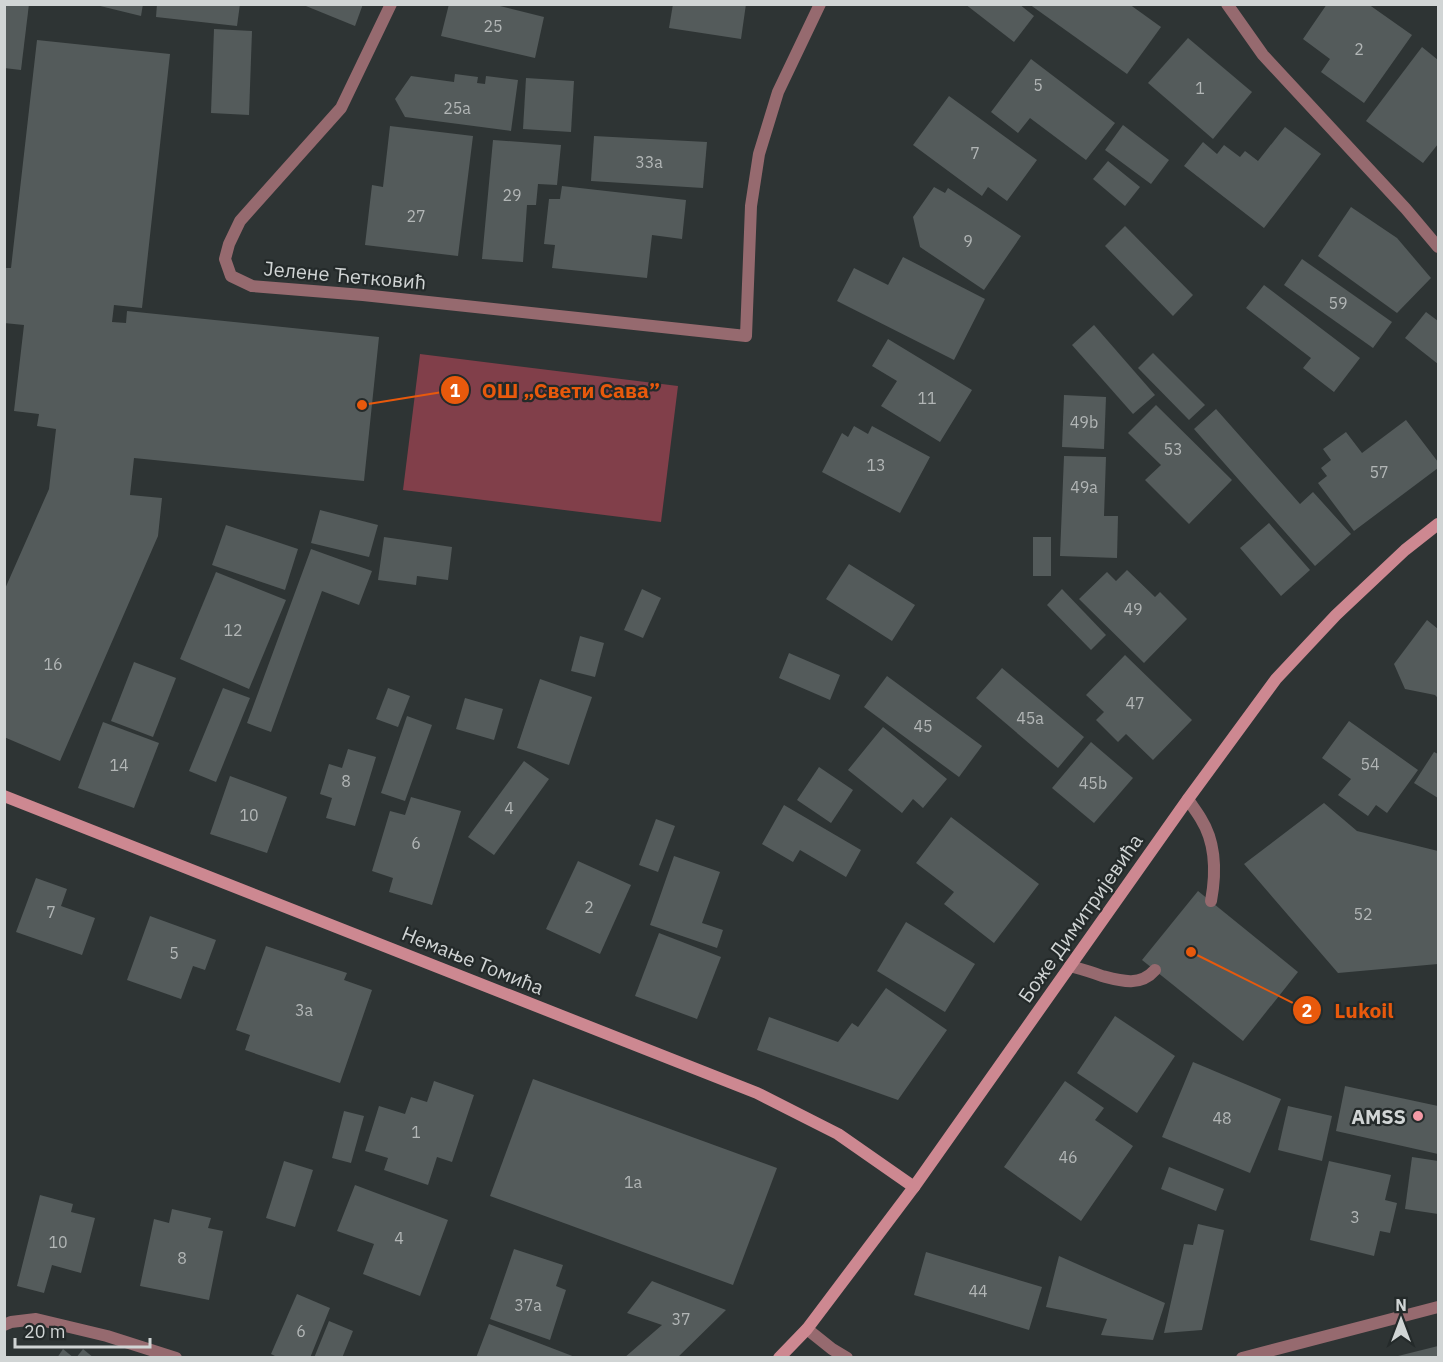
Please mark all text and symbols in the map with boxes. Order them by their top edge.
house number: 25 [483,16,503,36]
house number: 2 [1354,39,1364,59]
house number: 5 [1033,75,1043,95]
house number: 1 [1195,78,1205,98]
house number: 25a [443,98,471,118]
house number: 7 [970,143,980,163]
house number: 33a [635,152,663,172]
house number: 29 [502,185,522,205]
house number: 27 [406,206,426,226]
house number: 9 [963,231,973,251]
street label: Јелене Ћетковић [263,254,427,296]
house number: 59 [1328,293,1348,313]
callout: ОШ „Свети Сава” [440,371,673,410]
text: ОШ „Свети Сава” [482,376,660,404]
text: 1 [450,379,461,402]
house number: 11 [917,388,937,408]
house number: 49b [1070,412,1098,432]
house number: 53 [1163,439,1183,459]
house number: 13 [866,455,886,475]
house number: 57 [1369,462,1389,482]
house number: 49a [1070,477,1098,497]
house number: 49 [1123,599,1143,619]
house number: 12 [223,620,243,640]
house number: 16 [43,654,63,674]
house number: 47 [1125,693,1145,713]
house number: 45a [1016,708,1044,728]
house number: 45 [913,716,933,736]
house number: 54 [1360,754,1380,774]
house number: 14 [109,755,129,775]
house number: 8 [341,771,351,791]
house number: 45b [1079,773,1107,793]
house number: 4 [504,798,514,818]
house number: 10 [239,805,259,825]
street label: Боже Димитријевића [1012,828,1149,1008]
house number: 6 [411,833,421,853]
house number: 2 [584,897,594,917]
house number: 7 [46,902,56,922]
house number: 52 [1353,904,1373,924]
street label: Немање Томића [398,919,548,1001]
house number: 5 [169,943,179,963]
callout: Lukoil [1292,991,1405,1030]
text: Lukoil [1334,996,1394,1024]
text: 2 [1302,999,1312,1022]
house number: 3a [295,1000,314,1020]
place label: AMSS [1351,1103,1406,1130]
house number: 48 [1212,1108,1232,1128]
marker: AMSS [1411,1109,1425,1123]
house number: 1 [411,1122,421,1142]
house number: 46 [1058,1147,1078,1167]
house number: 1a [624,1172,643,1192]
house number: 3 [1350,1207,1360,1227]
house number: 4 [394,1228,404,1248]
house number: 10 [48,1232,68,1252]
house number: 8 [177,1248,187,1268]
house number: 44 [968,1281,988,1301]
north arrow [1371,1290,1431,1350]
house number: 37a [514,1295,542,1315]
text: N [1395,1295,1407,1315]
house number: 37 [671,1309,691,1329]
scale bar [15,1311,150,1349]
text: 20 m [24,1320,66,1343]
house number: 6 [296,1321,306,1341]

